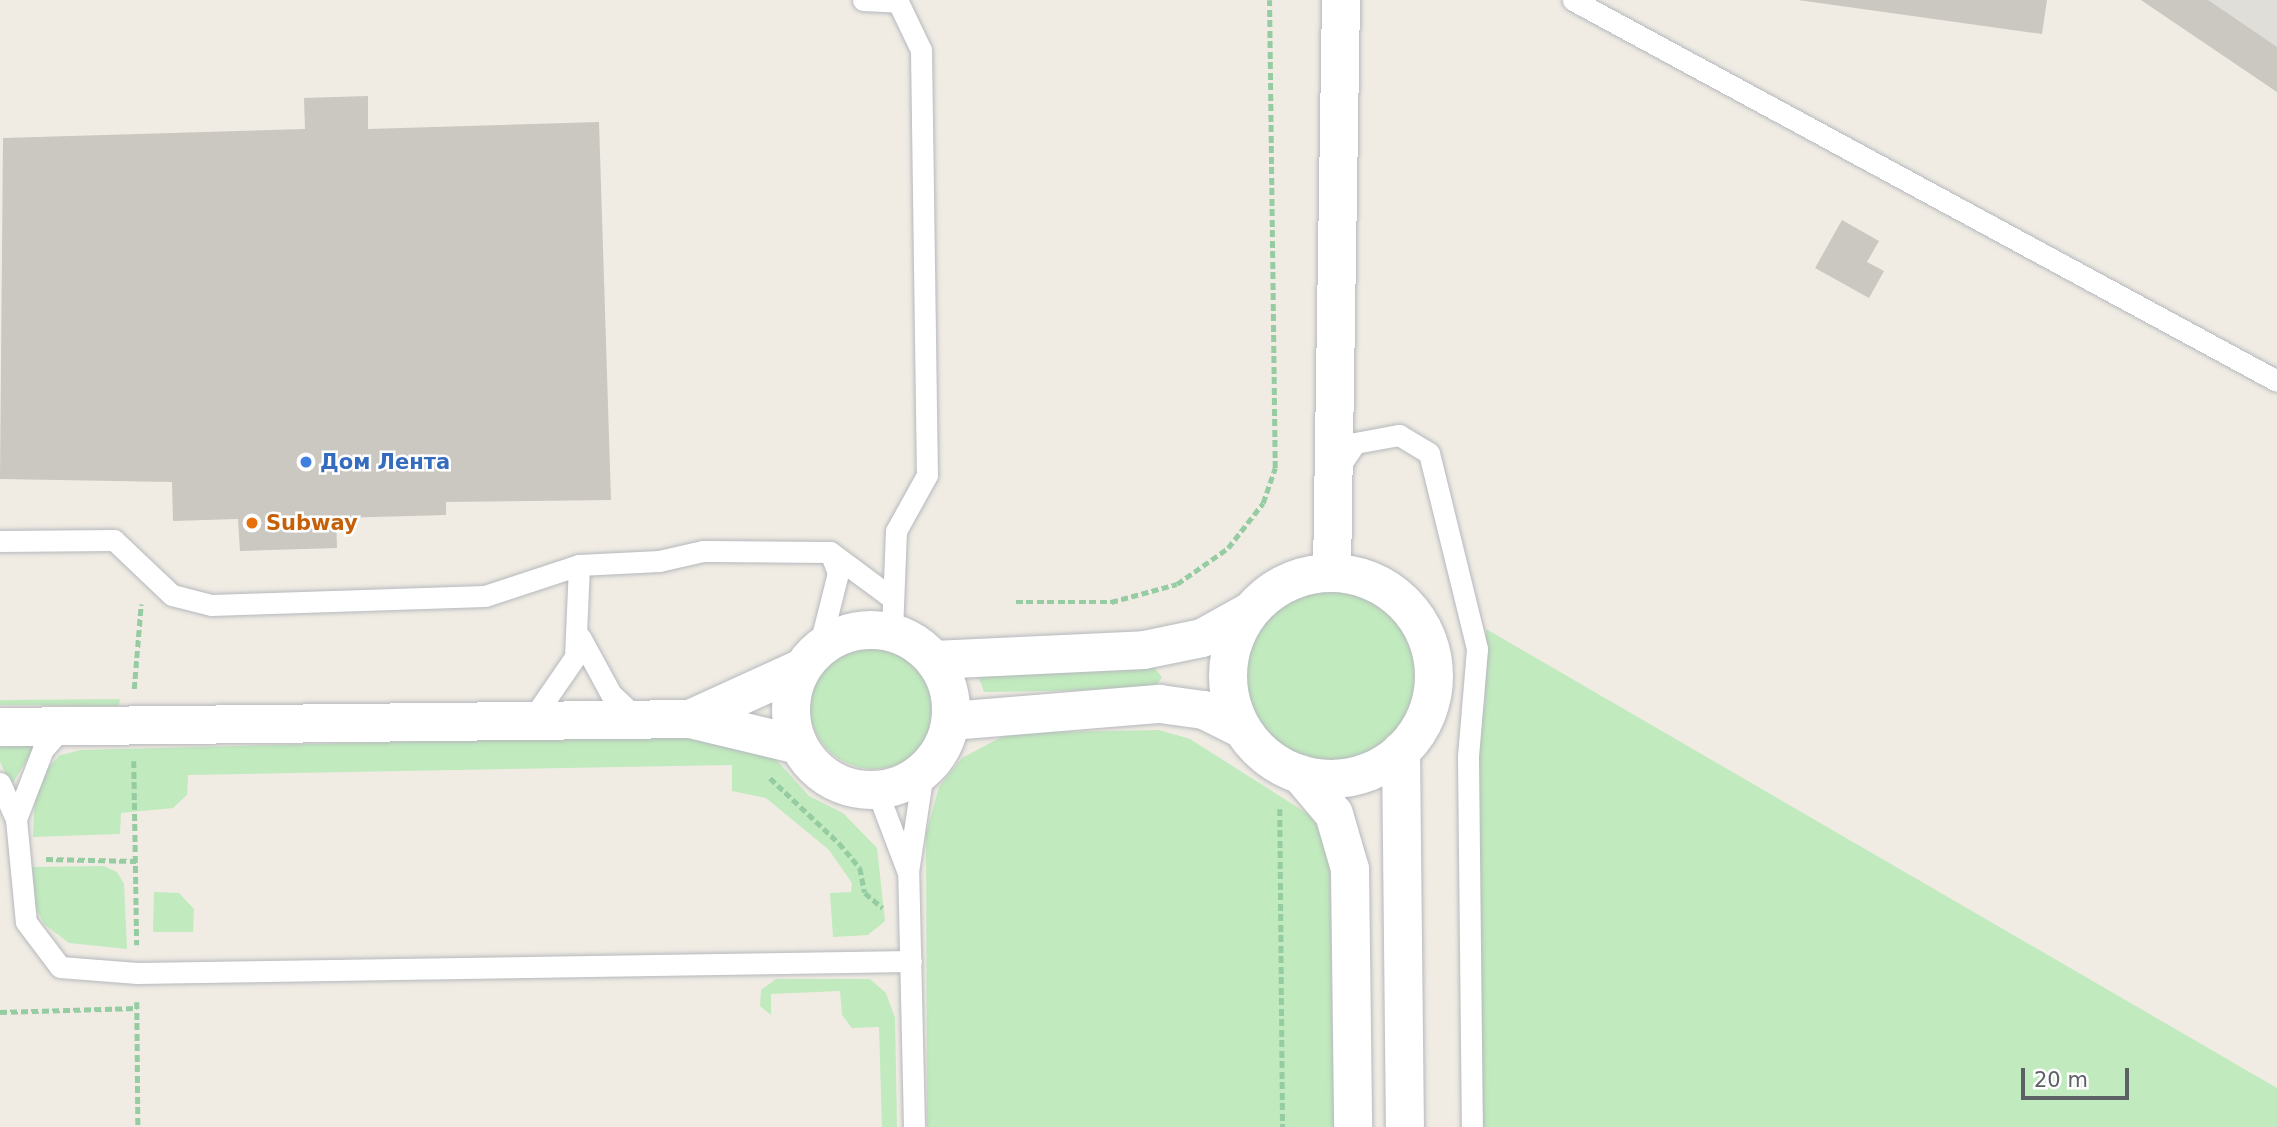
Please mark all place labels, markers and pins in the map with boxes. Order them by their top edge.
place label: Дом Лента [320,449,450,475]
marker: Дом Лента [298,454,314,470]
place label: Subway [266,510,358,536]
marker: Subway [244,515,260,531]

